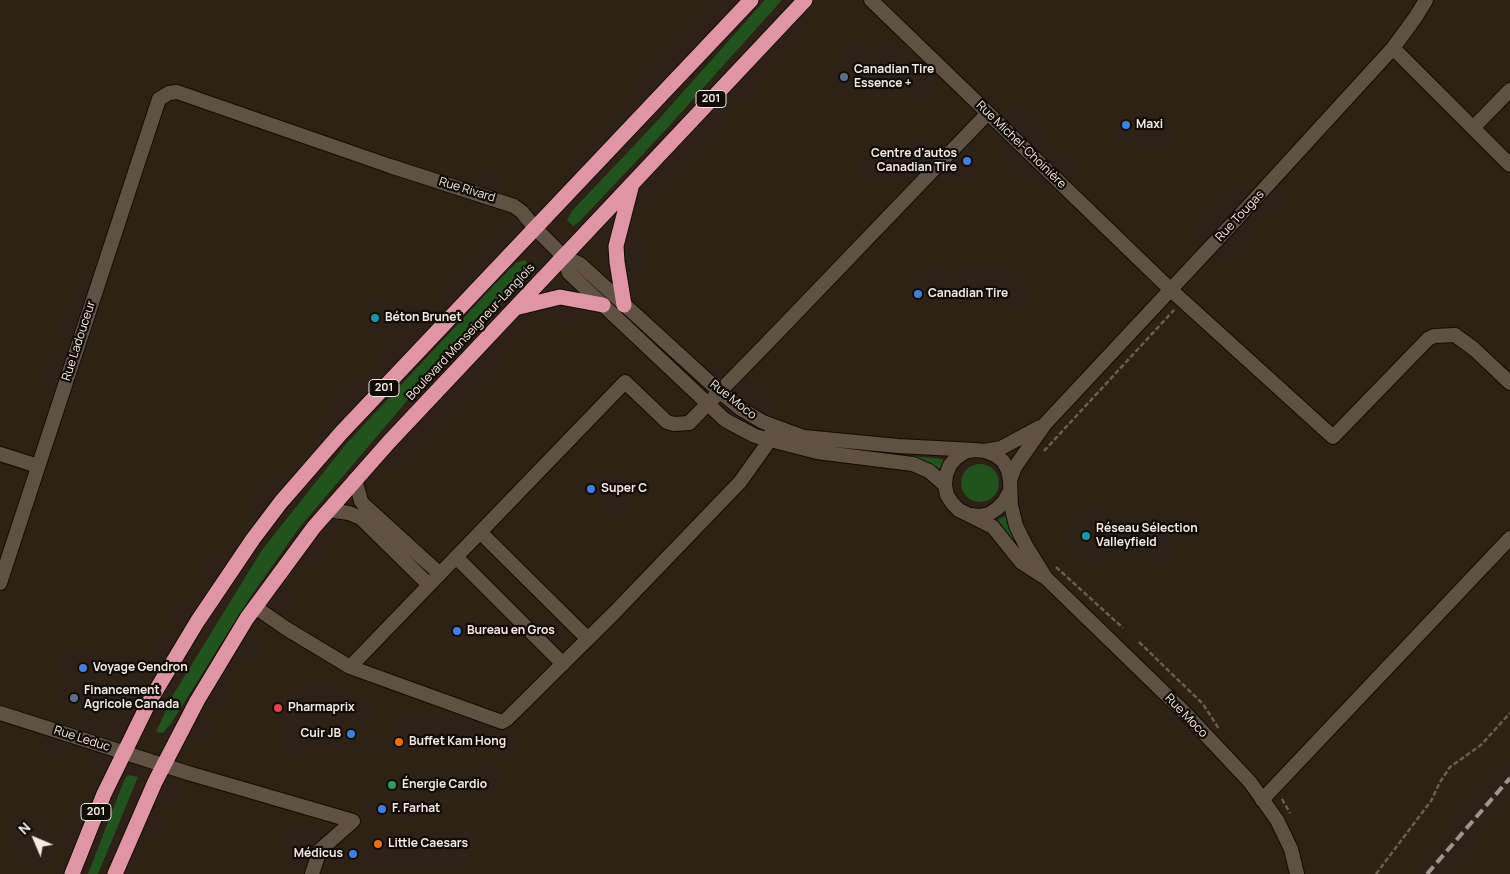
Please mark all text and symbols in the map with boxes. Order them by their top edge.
place label: Canadian Tire Essence + [854,63,934,91]
marker: Canadian Tire Essence + [838,71,850,83]
road number: 201 [696,90,726,108]
street label: Rue Michel-Choinière [973,98,1069,192]
place label: Maxi [1136,118,1163,132]
marker: Maxi [1120,119,1132,131]
place label: Centre d'autos Canadian Tire [871,147,957,175]
marker: Centre d'autos Canadian Tire [961,155,973,167]
street label: Rue Rivard [437,175,497,205]
street label: Rue Tougas [1213,187,1267,245]
street label: Boulevard Monseigneur-Langlois [404,261,538,403]
place label: Canadian Tire [928,287,1008,301]
marker: Canadian Tire [912,288,924,300]
street label: Rue Ladouceur [59,299,99,383]
place label: Béton Brunet [385,311,462,325]
marker: Béton Brunet [369,312,381,324]
street label: Rue Moco [707,377,759,423]
road number: 201 [369,379,399,396]
place label: Super C [601,482,647,496]
marker: Super C [585,483,597,495]
place label: Réseau Sélection Valleyfield [1096,522,1198,550]
marker: Réseau Sélection Valleyfield [1080,530,1092,542]
place label: Bureau en Gros [467,624,555,638]
marker: Bureau en Gros [451,625,463,637]
place label: Voyage Gendron [93,661,188,675]
marker: Voyage Gendron [77,662,89,674]
place label: Financement Agricole Canada [84,684,179,712]
street label: Rue Moco [1162,691,1210,741]
marker: Financement Agricole Canada [68,692,80,704]
place label: Pharmaprix [288,701,355,715]
marker: Pharmaprix [272,702,284,714]
street label: Rue Leduc [52,723,112,755]
place label: Cuir JB [301,727,341,741]
marker: Cuir JB [345,728,357,740]
place label: Buffet Kam Hong [409,735,506,749]
marker: Buffet Kam Hong [393,736,405,748]
place label: Énergie Cardio [402,778,487,792]
marker: Énergie Cardio [386,779,398,791]
place label: F. Farhat [392,802,440,816]
marker: F. Farhat [376,803,388,815]
road number: 201 [81,804,111,820]
north arrow [10,814,60,864]
text: N [14,818,34,838]
place label: Little Caesars [388,837,468,851]
marker: Little Caesars [372,838,384,850]
place label: Médicus [294,847,343,861]
marker: Médicus [347,848,359,860]

